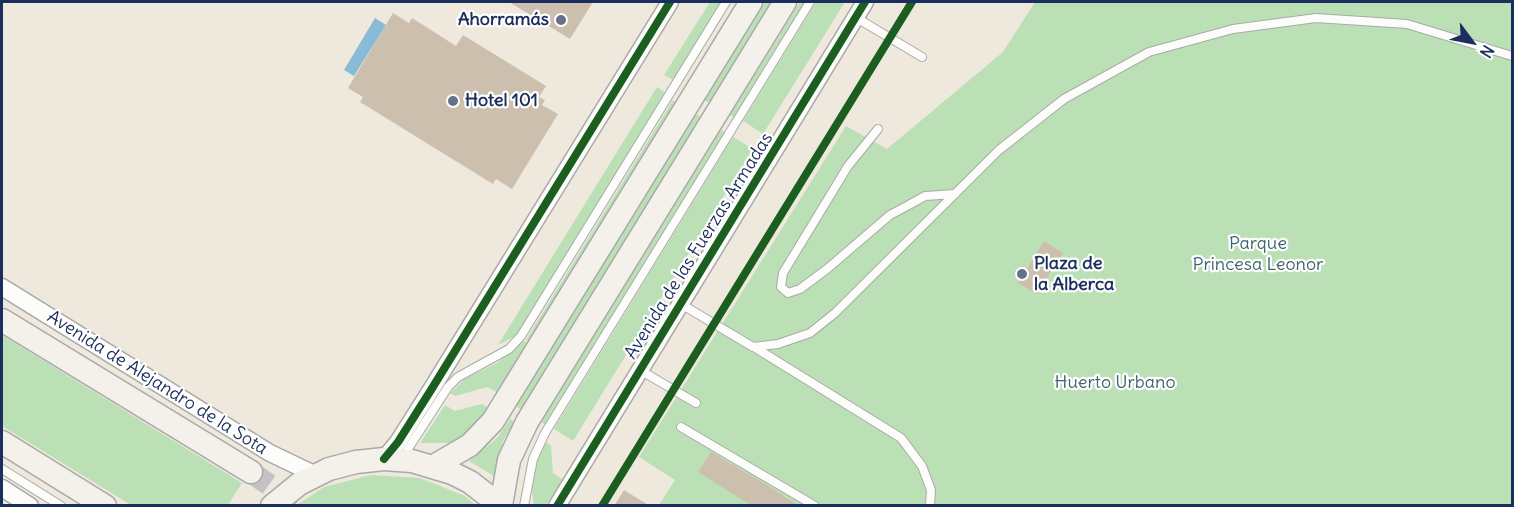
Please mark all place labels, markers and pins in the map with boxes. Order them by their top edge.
place label: Ahorramás [458,9,549,31]
marker: Ahorramás [554,13,568,27]
place label: Hotel 101 [465,90,538,112]
marker: Hotel 101 [446,94,460,108]
place label: Plaza de la Alberca [1034,253,1114,296]
marker: Plaza de la Alberca [1015,267,1029,281]

